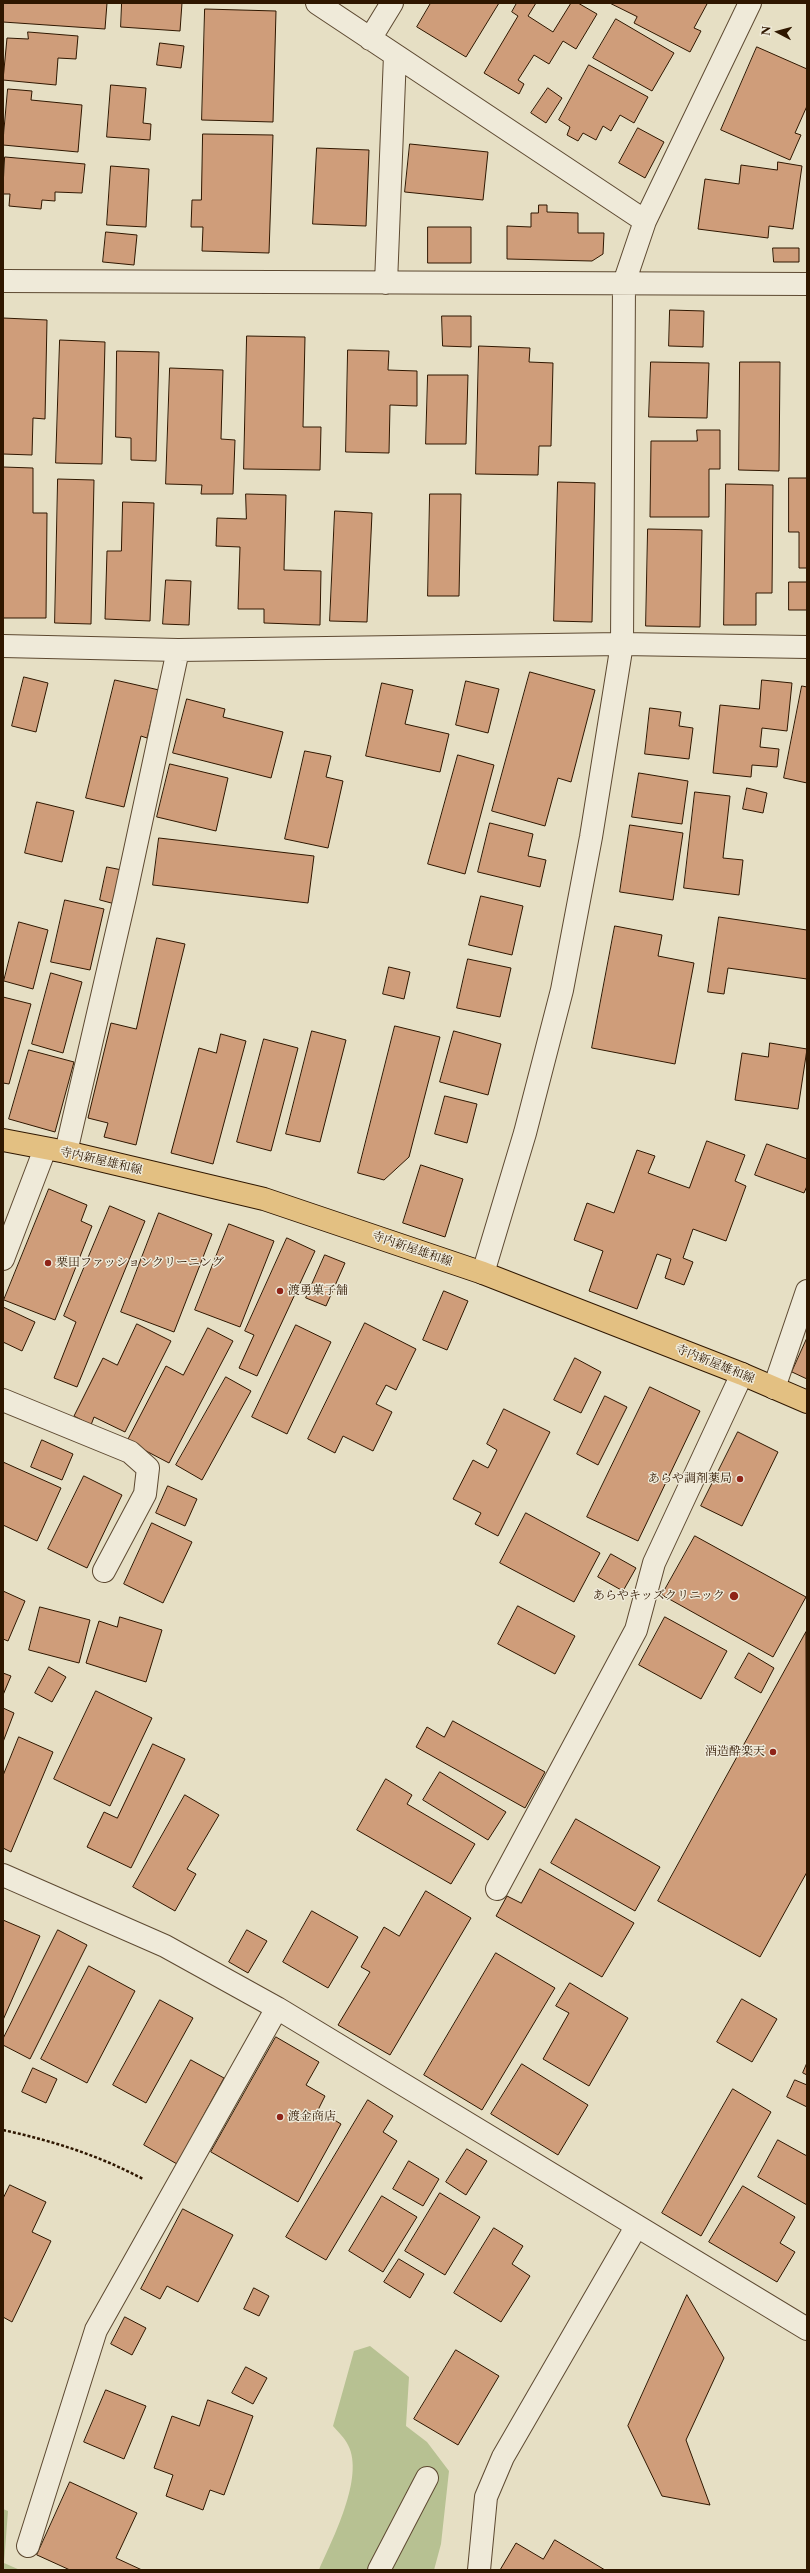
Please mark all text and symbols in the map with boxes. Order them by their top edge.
north arrow [758,12,798,52]
text: N [759,25,774,36]
street label: 寺内新屋雄和線 [58,1145,144,1177]
street label: 寺内新屋雄和線 [370,1229,454,1269]
place label: 栗田ファッションクリーニング [56,1256,224,1270]
marker: 栗田ファッションクリーニング [43,1258,53,1268]
place label: 渡勇菓子舗 [288,1284,348,1298]
marker: 渡勇菓子舗 [275,1286,285,1296]
street label: 寺内新屋雄和線 [673,1342,757,1386]
place label: あらや調剤薬局 [648,1472,732,1486]
marker: あらや調剤薬局 [735,1474,745,1484]
place label: あらやキッズクリニック [593,1589,725,1603]
marker: あらやキッズクリニック [728,1590,740,1602]
place label: 酒造酔楽天 [705,1745,765,1759]
marker: 酒造酔楽天 [768,1747,778,1757]
place label: 渡金商店 [288,2110,336,2124]
marker: 渡金商店 [275,2112,285,2122]

